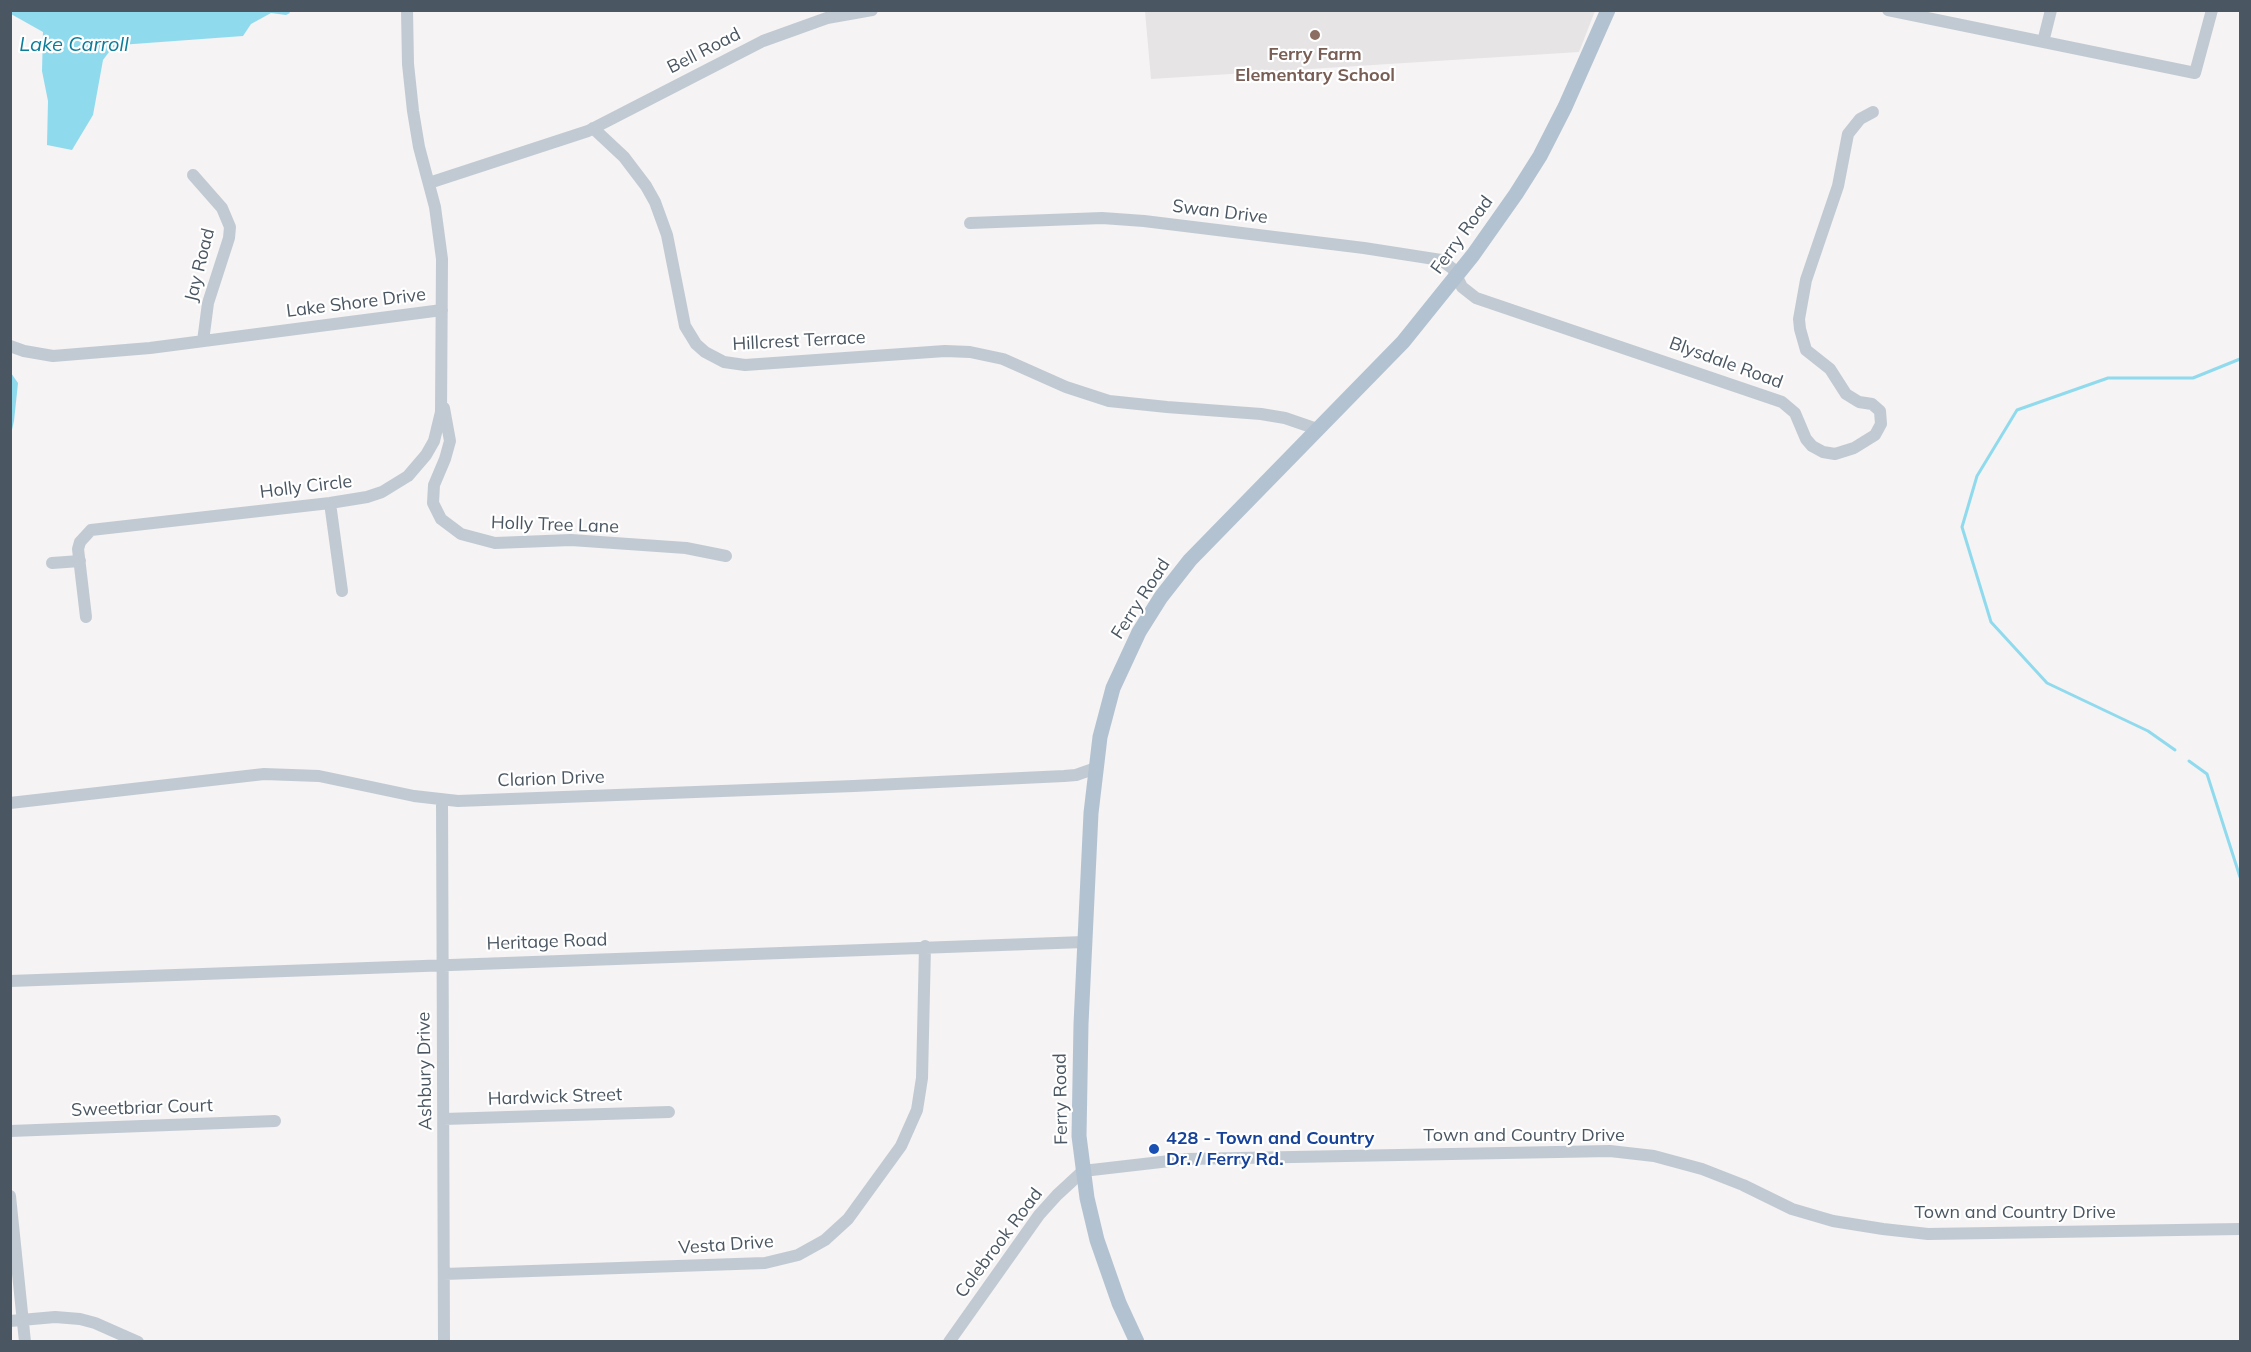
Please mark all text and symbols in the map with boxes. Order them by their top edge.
street label: Bell Road [664,23,744,79]
marker: Ferry Farm Elementary School [1308,28,1322,42]
water label: Lake Carroll [19,33,129,57]
place label: Ferry Farm Elementary School [1235,44,1395,86]
street label: Ferry Road [1426,192,1498,278]
street label: Swan Drive [1171,195,1269,229]
street label: Jay Road [180,226,220,304]
street label: Lake Shore Drive [285,284,427,322]
street label: Hillcrest Terrace [732,327,866,355]
street label: Blysdale Road [1666,332,1786,394]
street label: Holly Circle [259,471,353,503]
street label: Holly Tree Lane [491,512,619,538]
street label: Ferry Road [1107,555,1175,643]
street label: Clarion Drive [497,766,605,792]
street label: Heritage Road [486,929,608,955]
street label: Ashbury Drive [413,1012,437,1130]
street label: Ferry Road [1049,1053,1073,1145]
street label: Hardwick Street [487,1084,623,1110]
street label: Sweetbriar Court [71,1095,213,1121]
street label: Town and Country Drive [1423,1125,1625,1147]
place label: 428 - Town and Country Dr. / Ferry Rd. [1166,1128,1374,1170]
marker: 428 - Town and Country Dr. / Ferry Rd. [1147,1142,1161,1156]
street label: Colebrook Road [951,1184,1047,1302]
street label: Town and Country Drive [1914,1202,2116,1224]
street label: Vesta Drive [678,1231,774,1259]

